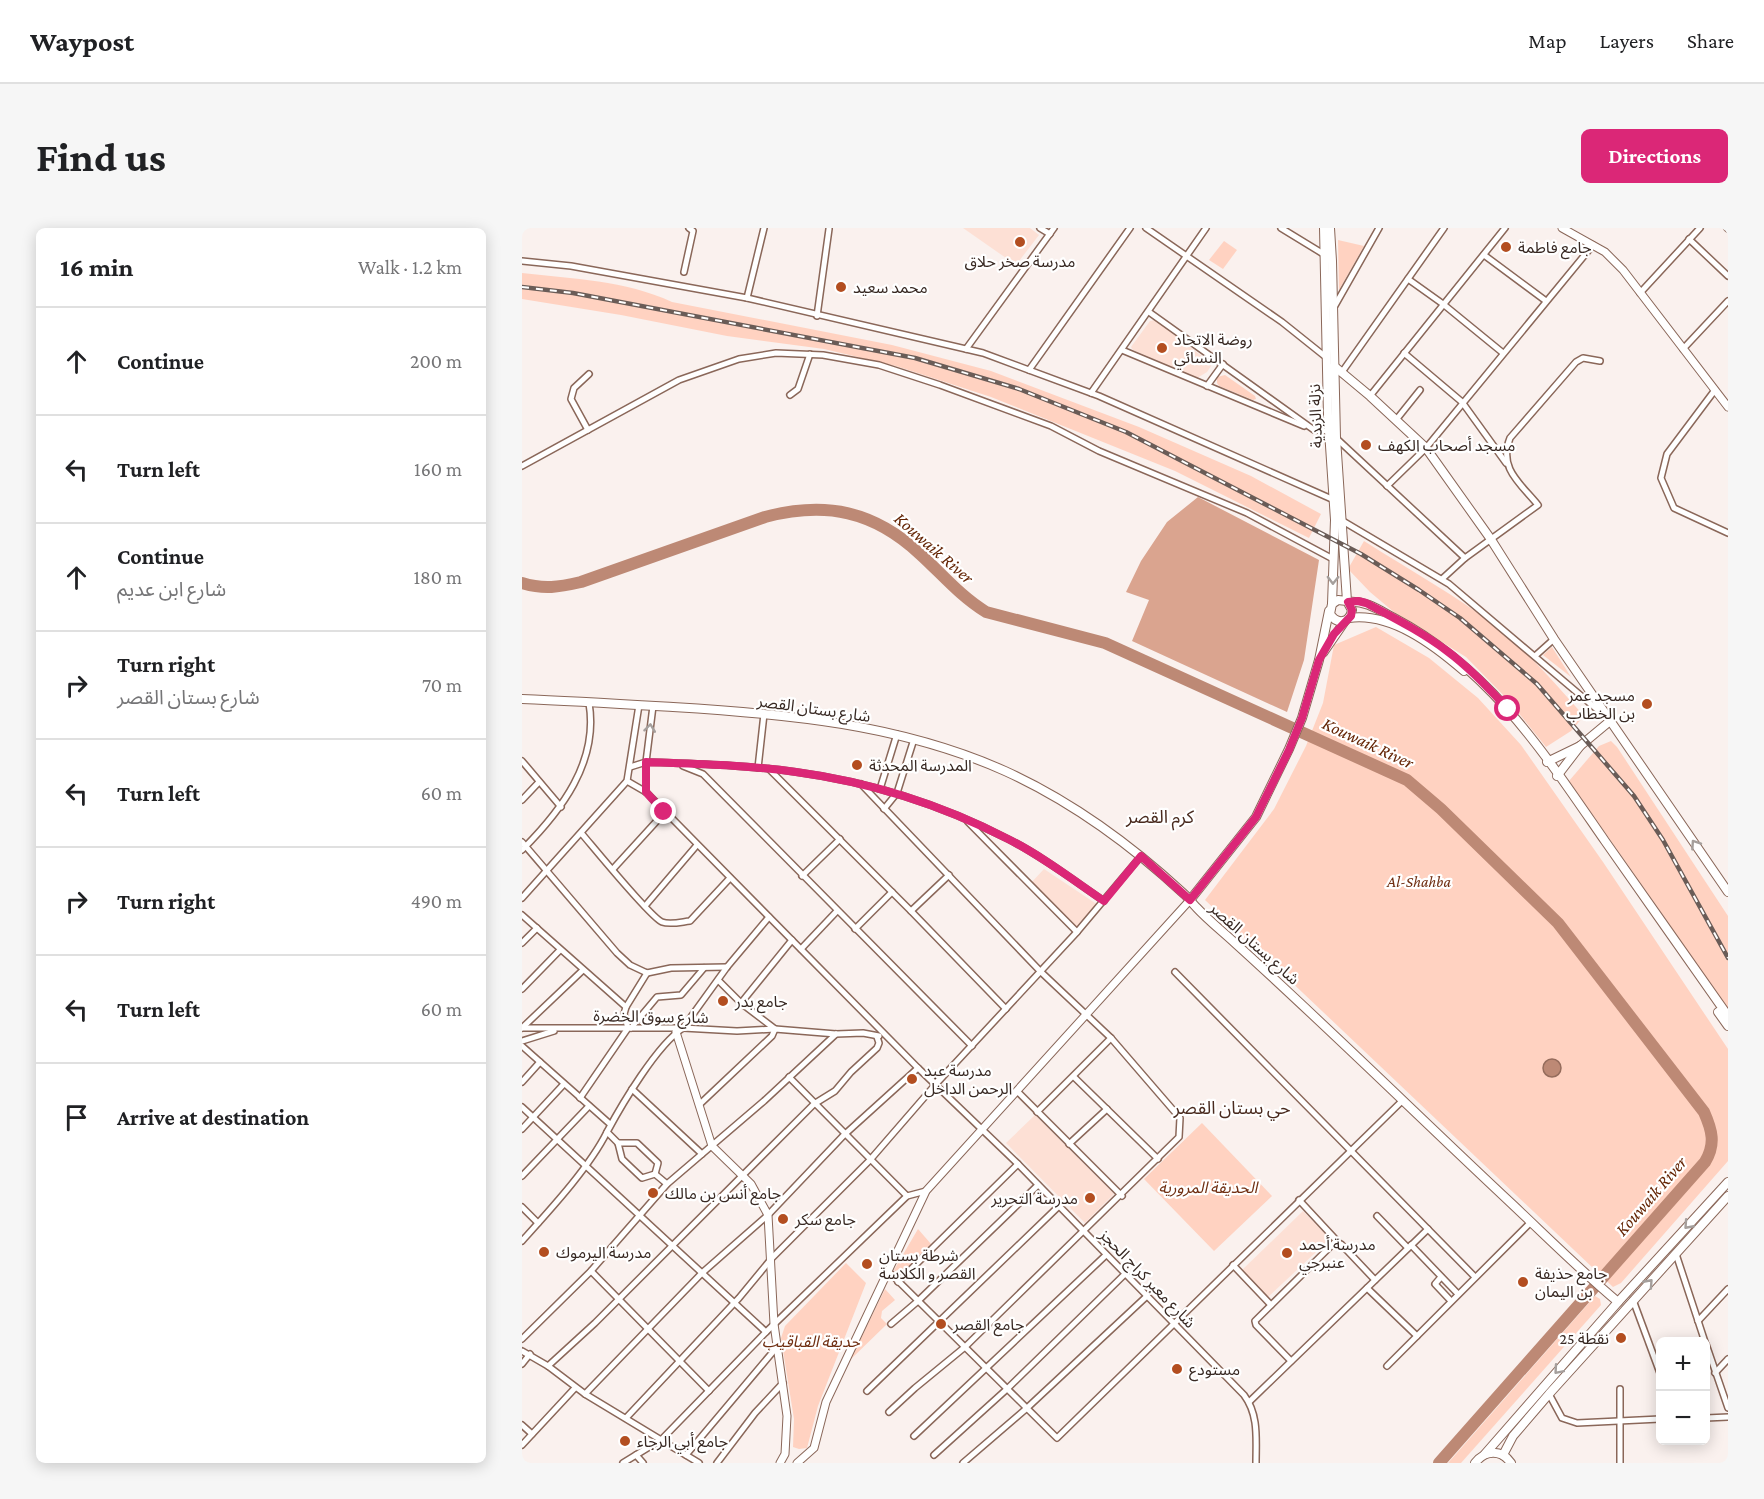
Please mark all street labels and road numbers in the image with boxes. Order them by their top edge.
street label: نزلة الزبدية [1306,383,1326,448]
street label: شارع بستان القصر [755,692,872,729]
street label: شارع بستان القصر [1203,898,1303,991]
street label: شارع سوق الخضرة [593,1007,709,1030]
street label: شارع معبر كراج الحجز [1093,1225,1199,1334]

